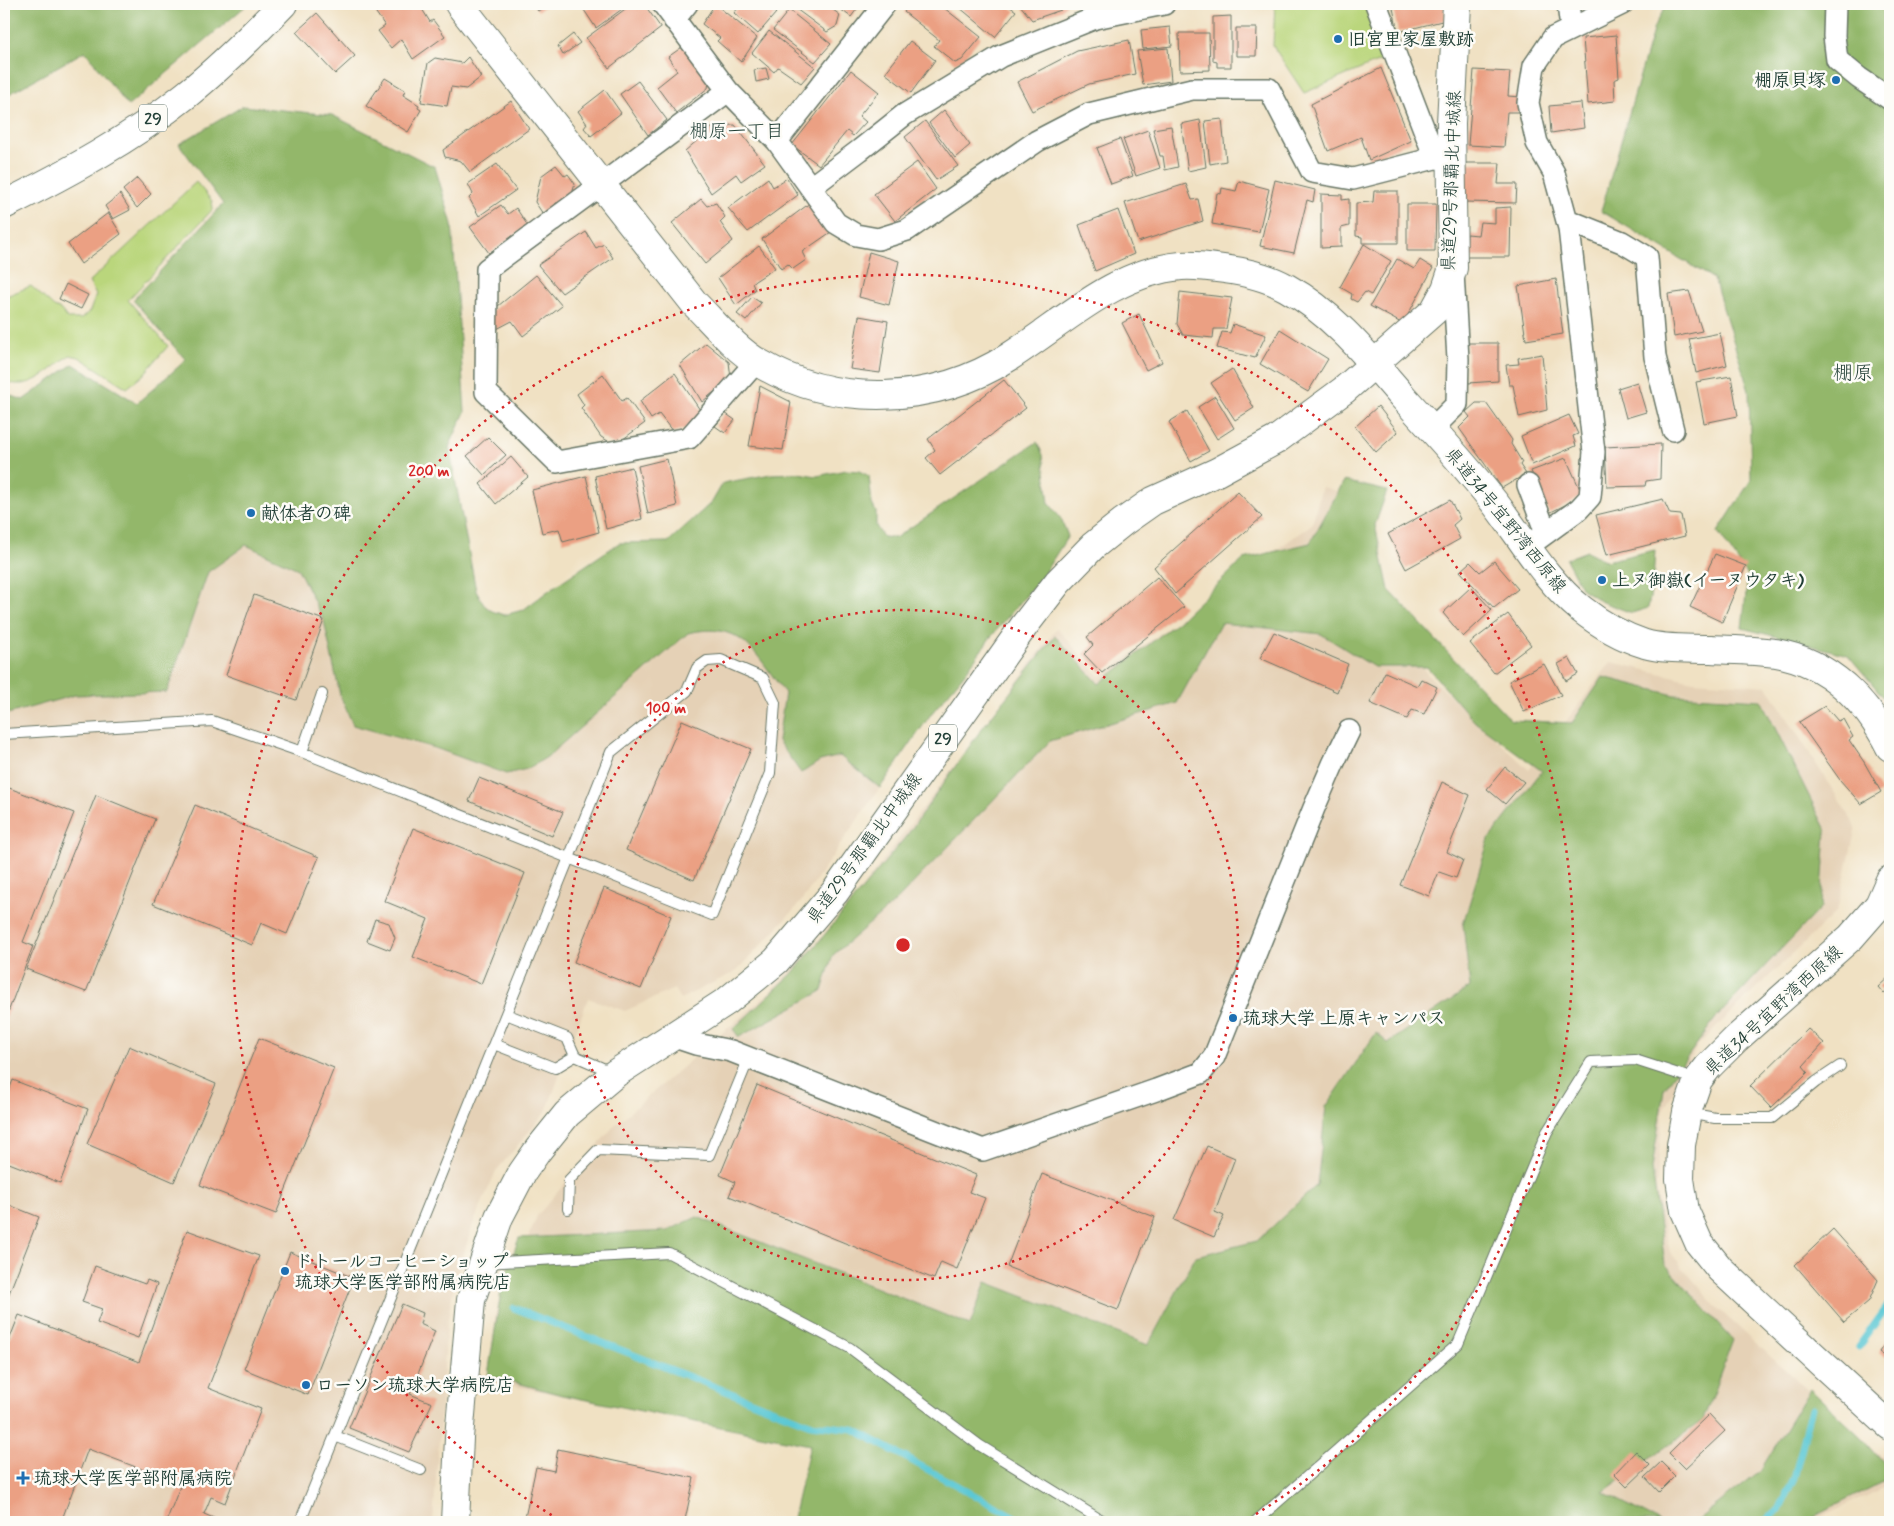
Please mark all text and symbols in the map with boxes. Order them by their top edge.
place label: 旧宮里家屋敷跡 [1348,28,1474,52]
marker: 旧宮里家屋敷跡 [1332,33,1344,45]
place label: 棚原貝塚 [1754,69,1826,93]
marker: 棚原貝塚 [1830,74,1842,86]
street label: 県道29号那覇北中城線 [1437,90,1467,272]
road number: 29 [139,105,167,132]
district label: 棚原一丁目 [689,119,785,144]
district label: 棚原 [1833,360,1873,387]
street label: 県道34号宜野湾西原線 [1439,443,1572,599]
text: 200 m [409,462,450,482]
place label: 献体者の碑 [261,502,351,526]
marker: 献体者の碑 [245,507,257,519]
place label: 上ヌ御嶽(イーヌウタキ) [1612,569,1805,593]
marker: 上ヌ御嶽(イーヌウタキ) [1596,574,1608,586]
text: 100 m [646,699,686,719]
road number: 29 [929,724,957,751]
street label: 県道29号那覇北中城線 [802,768,928,929]
centre of rings [894,936,912,954]
street label: 県道34号宜野湾西原線 [1699,940,1848,1081]
place label: 琉球大学 上原キャンパス [1243,1007,1445,1031]
marker: 琉球大学 上原キャンパス [1227,1012,1239,1024]
place label: ドトールコーヒーショップ 琉球大学医学部附属病院店 [295,1250,511,1295]
marker: ドトールコーヒーショップ 琉球大学医学部附属病院店 [279,1265,291,1277]
place label: ローソン琉球大学病院店 [316,1374,514,1398]
marker: ローソン琉球大学病院店 [300,1379,312,1391]
place label: 琉球大学医学部附属病院 [34,1467,232,1491]
marker: 琉球大学医学部附属病院 [16,1471,30,1485]

